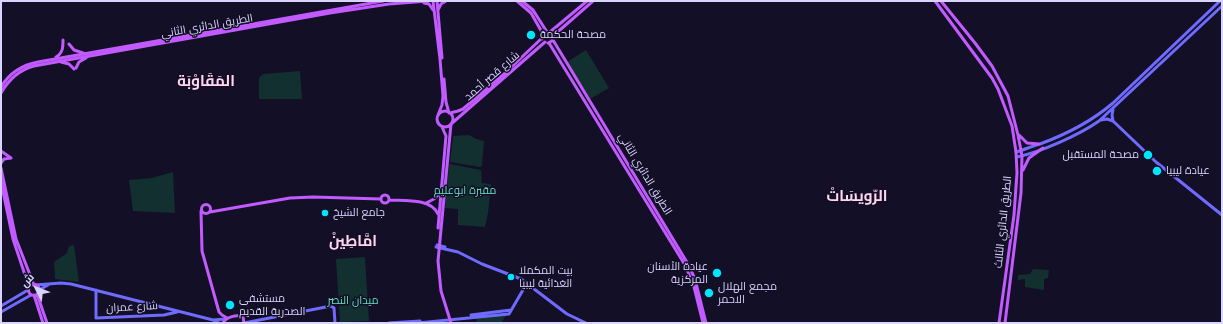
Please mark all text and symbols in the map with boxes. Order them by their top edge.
street label: الطريق الدائري الثاني [160,11,254,41]
place label: مصحة الحكمة [540,28,606,42]
marker: مصحة الحكمة [525,29,537,41]
street label: شارع قصر أحمد [462,48,522,104]
district label: المَقَاوْبَة [177,72,235,90]
street label: الطريق الدائري الثاني [615,131,675,217]
place label: مصحة المستقبل [1063,148,1139,162]
marker: مصحة المستقبل [1142,149,1154,161]
place label: عيادة ليبيا [1166,164,1210,178]
marker: عيادة ليبيا [1151,165,1163,177]
street label: الطريق الدائري الثالث [992,175,1014,269]
park label: مقبرة ابوعليم [434,184,496,198]
district label: الرّويسَاتْ [827,187,887,205]
place label: جامع الشيخ [333,206,385,220]
marker: جامع الشيخ [320,208,330,218]
district label: امَّاطِينْ [329,232,377,250]
place label: عيادة الأسنان المركزية [647,260,708,286]
place label: بيت المكملا الغذائية ليبيا [519,264,573,290]
marker: عيادة الأسنان المركزية [711,267,723,279]
north arrow [16,268,56,308]
text: ش [17,270,37,290]
marker: بيت المكملا الغذائية ليبيا [506,272,516,282]
place label: مجمع الهلال الاحمر [718,280,777,306]
marker: مجمع الهلال الاحمر [703,287,715,299]
place label: مستشفى الصدرية القديم [239,292,305,318]
park label: ميدان النصر [328,294,378,308]
street label: شارع عمران [106,299,158,315]
marker: مستشفى الصدرية القديم [224,299,236,311]

